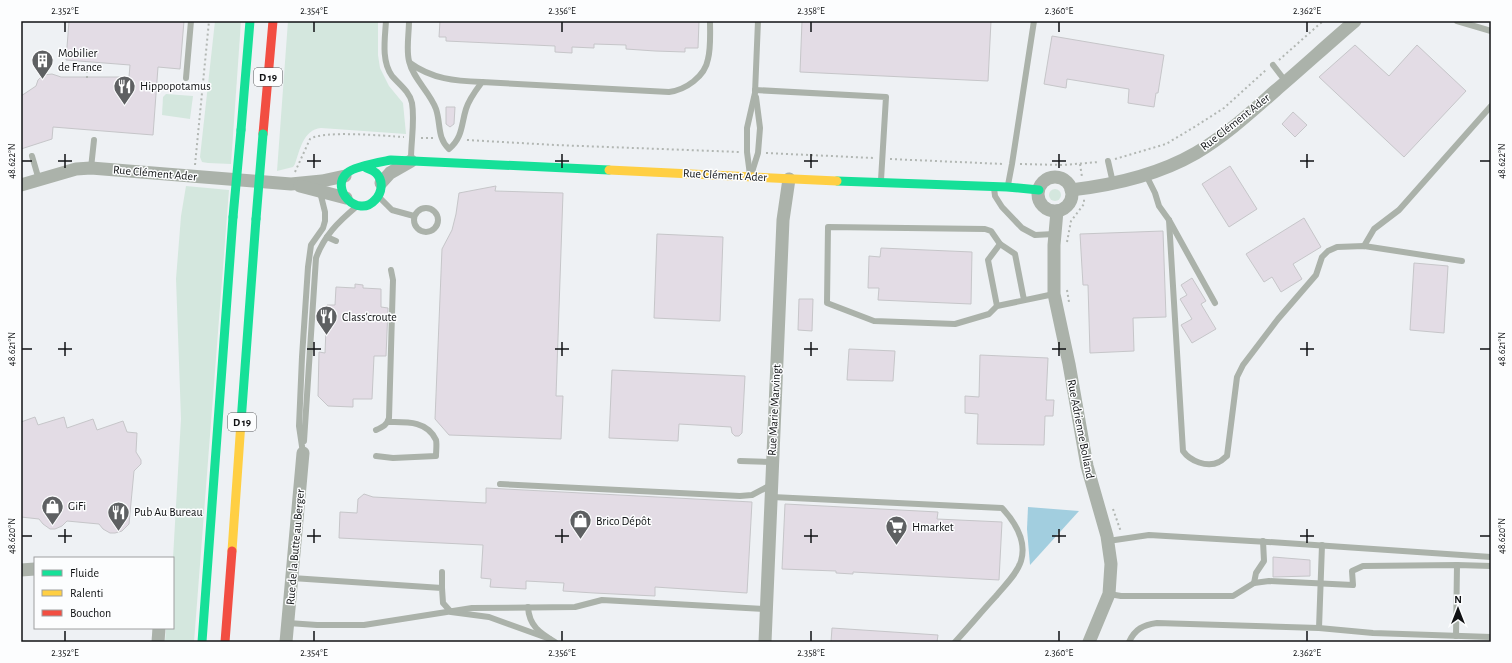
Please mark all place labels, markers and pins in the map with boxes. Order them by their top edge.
building icon: Mobilier de France [29,47,55,80]
place label: Mobilier de France [58,47,102,73]
restaurant icon: Hippopotamus [111,73,137,106]
place label: Hippopotamus [140,80,211,92]
restaurant icon: Class'croute [313,304,339,337]
place label: Class'croute [342,311,397,323]
shop icon: GiFi [39,493,65,526]
restaurant icon: Pub Au Bureau [106,499,132,532]
place label: GiFi [68,500,86,512]
place label: Pub Au Bureau [134,506,203,518]
shop icon: Brico Dépôt [567,508,593,541]
supermarket icon: Hmarket [883,514,909,547]
place label: Brico Dépôt [596,515,651,527]
place label: Hmarket [912,521,954,533]

